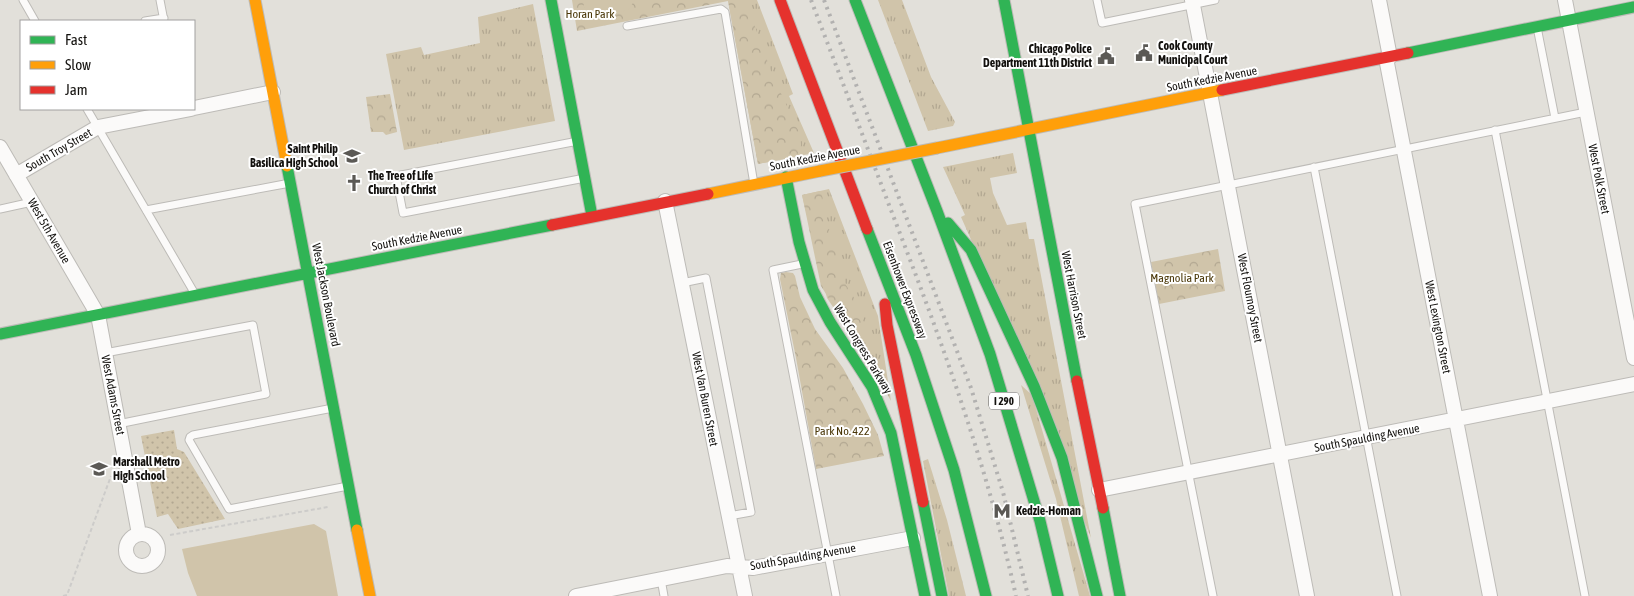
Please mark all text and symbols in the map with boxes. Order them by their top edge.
park label: Horan Park [566,7,615,21]
legend [20,20,195,110]
text: Fast [65,31,87,48]
place label: Cook County Municipal Court [1158,39,1228,67]
place label: Chicago Police Department 11th District [983,42,1093,70]
public building icon: Cook County Municipal Court [1134,43,1154,63]
public building icon: Chicago Police Department 11th District [1096,46,1116,66]
text: Slow [65,56,91,73]
street label: South Kedzie Avenue [1166,63,1258,95]
text: Jam [65,81,88,98]
street label: South Troy Street [23,125,95,175]
place label: Saint Philip Basilica High School [250,142,339,170]
street label: South Kedzie Avenue [769,142,861,174]
street label: West Polk Street [1585,143,1613,216]
school or university icon: Saint Philip Basilica High School [342,146,362,166]
place label: The Tree of Life Church of Christ [368,169,437,197]
church icon: The Tree of Life Church of Christ [344,173,364,193]
street label: West 5th Avenue [25,196,73,266]
street label: South Kedzie Avenue [371,222,463,254]
street label: Eisenhower Expressway [880,239,930,341]
street label: West Jackson Boulevard [309,242,343,348]
street label: West Harrison Street [1059,250,1089,341]
street label: West Flournoy Street [1235,252,1266,344]
park label: Magnolia Park [1150,271,1214,285]
street label: West Lexington Street [1422,279,1454,375]
street label: West Congress Parkway [831,302,895,396]
street label: West Van Buren Street [689,351,721,448]
street label: West Adams Street [98,354,128,437]
road number: I 290 [989,392,1019,410]
street label: South Spaulding Avenue [1313,421,1421,455]
park label: Park No. 422 [814,424,870,438]
place label: Marshall Metro High School [113,455,180,483]
school or university icon: Marshall Metro High School [89,459,109,479]
metro station icon: Kedzie-Homan [992,501,1012,521]
place label: Kedzie-Homan [1016,504,1081,518]
street label: South Spaulding Avenue [749,541,857,573]

